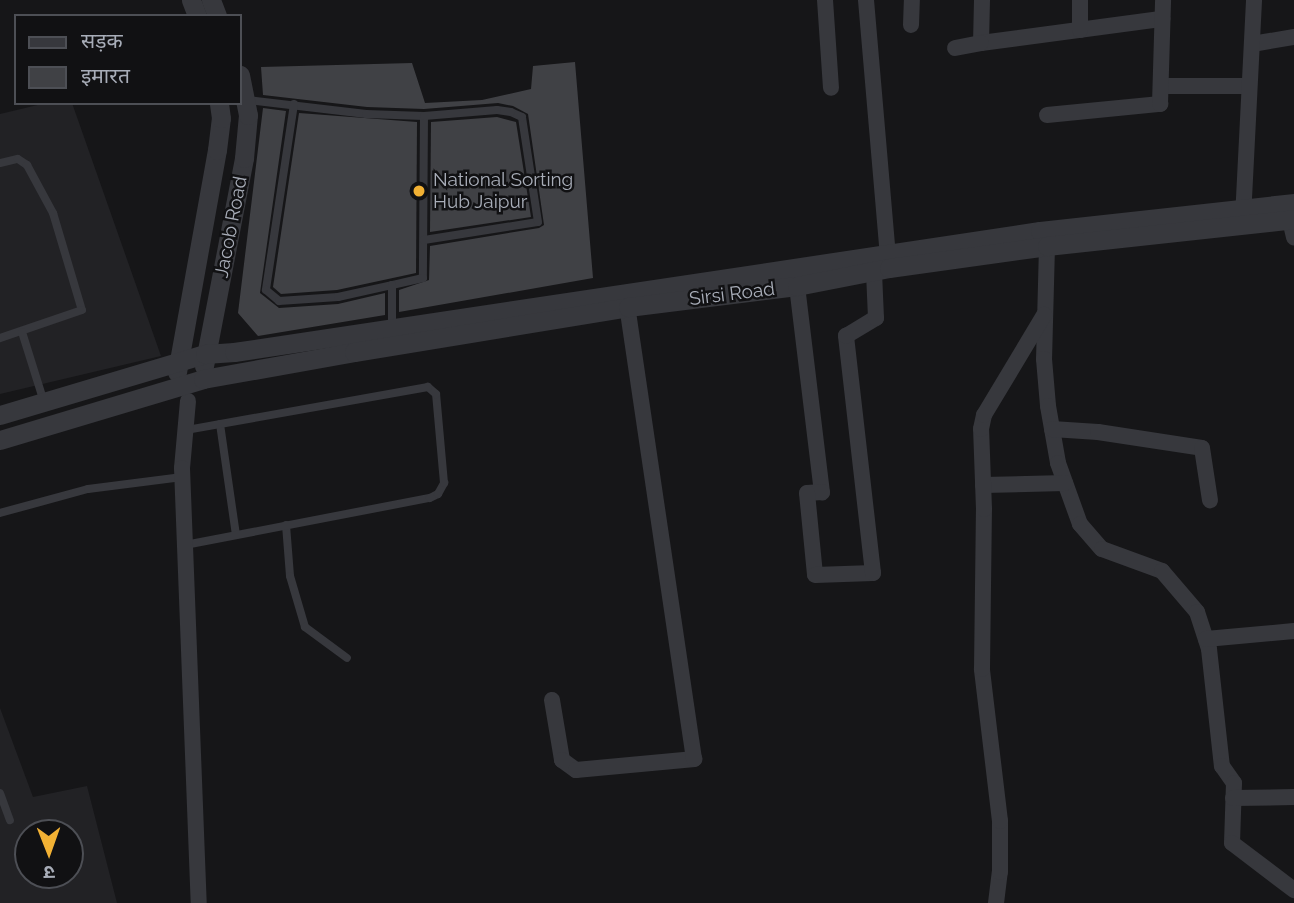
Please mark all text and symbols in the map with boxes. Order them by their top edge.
legend [14,14,242,105]
text: सड़क [81,28,123,53]
text: इमारत [81,63,130,88]
place label: National Sorting Hub Jaipur [433,169,574,213]
street label: Jacob Road [210,174,252,280]
marker: National Sorting Hub Jaipur [411,183,427,199]
street label: Sirsi Road [688,277,776,311]
north arrow [14,819,84,889]
text: उ [44,862,55,884]

